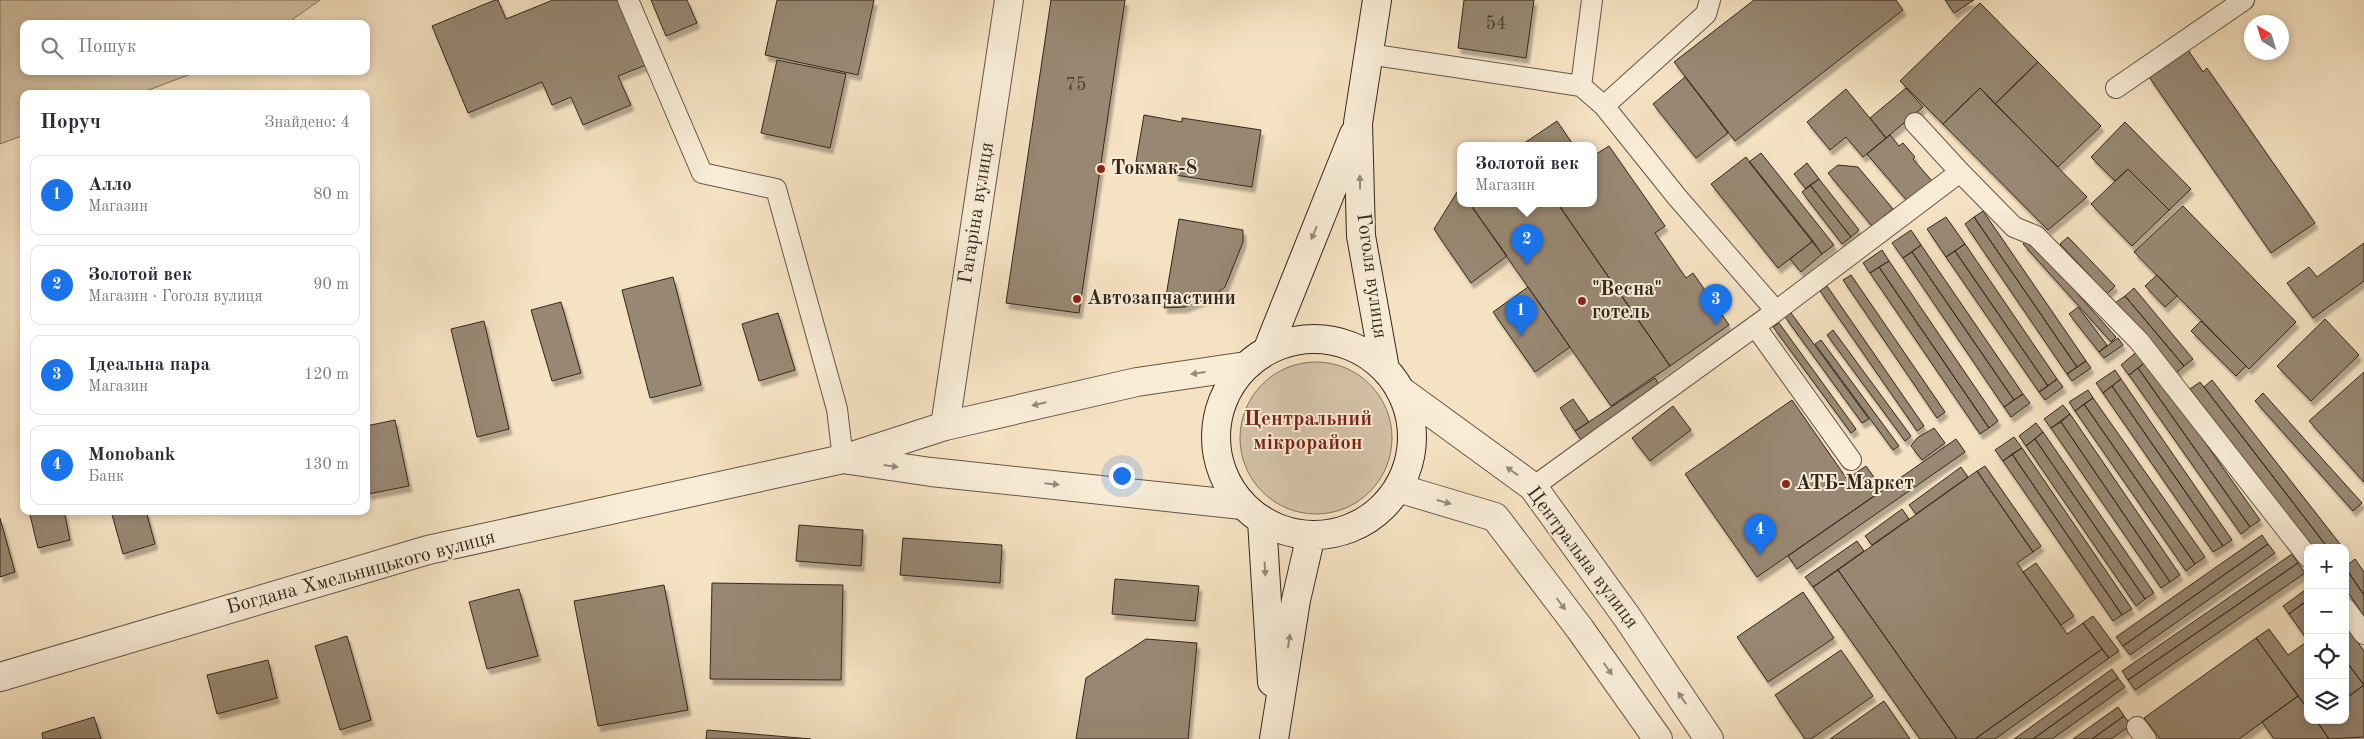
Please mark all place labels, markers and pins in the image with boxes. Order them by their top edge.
place label: Токмак-8 [1111,159,1197,179]
marker: Токмак-8 [1095,163,1107,175]
pin: 2 [1511,224,1543,265]
place label: "Весна" готель [1592,280,1662,323]
pin: 3 [1700,284,1732,325]
place label: Автозапчастини [1087,289,1236,309]
marker: Автозапчастини [1071,293,1083,305]
pin: 1 [1505,295,1537,336]
marker: "Весна" готель [1576,295,1588,307]
place label: АТБ-Маркет [1796,474,1914,494]
marker: АТБ-Маркет [1780,478,1792,490]
pin: 4 [1744,514,1776,555]

